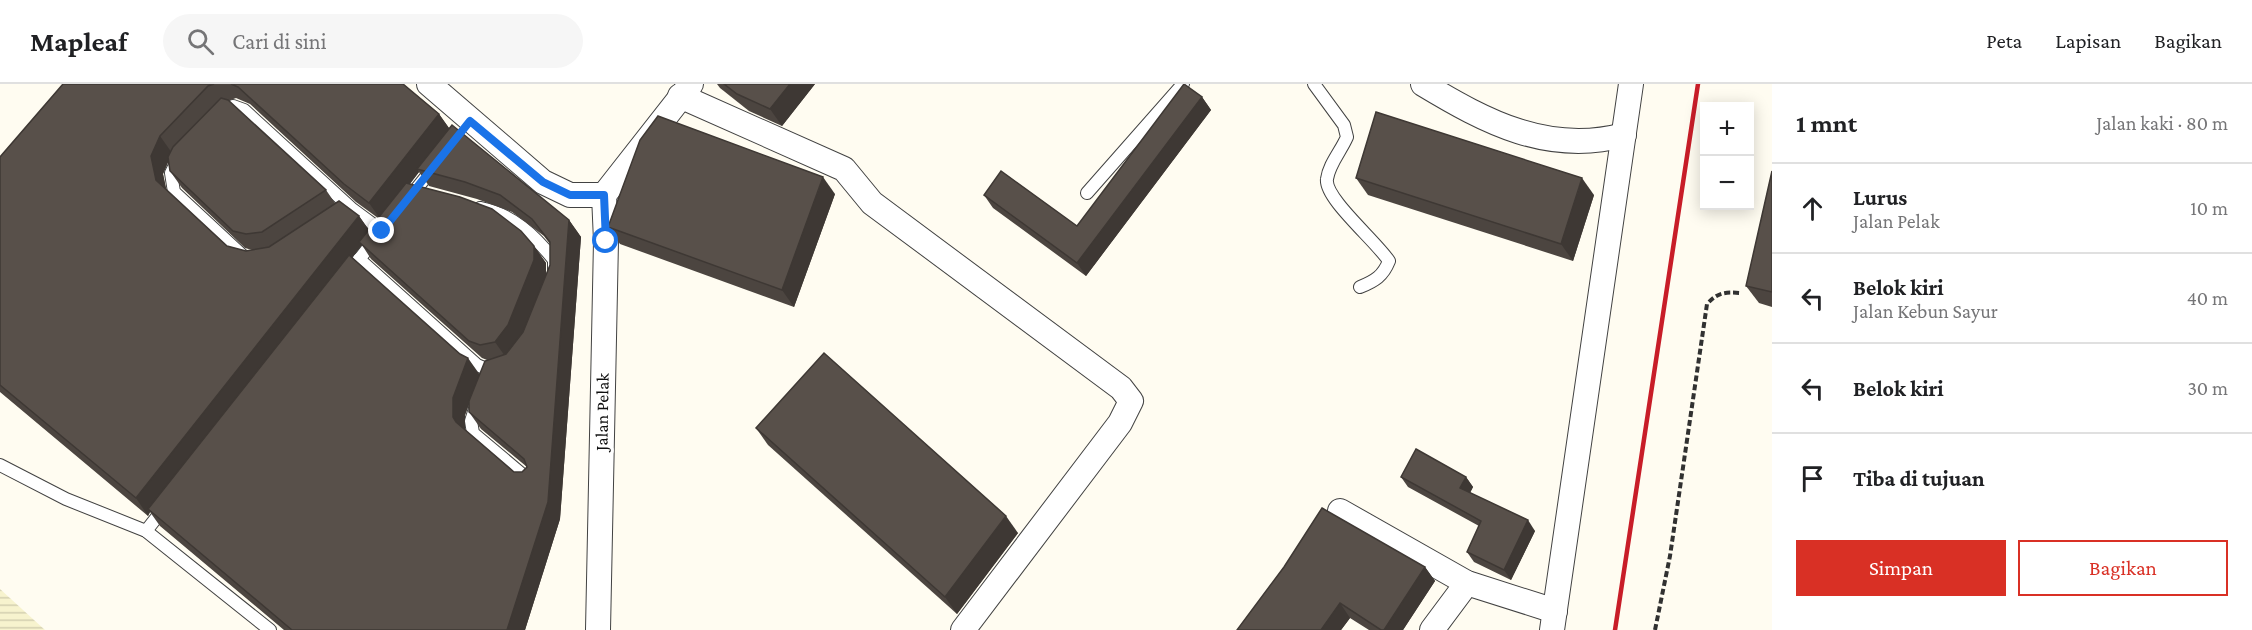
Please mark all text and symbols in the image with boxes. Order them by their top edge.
search box [163,14,583,68]
icon: search [184,25,217,58]
text: Mapleaf [30,26,127,57]
text: Cari di sini [232,29,326,54]
text: Peta [1986,29,2022,53]
text: Lapisan [2055,29,2121,53]
text: Bagikan [2154,29,2222,53]
map controls [1700,102,1754,210]
button: + [1700,102,1754,156]
text: 1 mnt [1796,109,1857,138]
text: Jalan kaki · 80 m [2096,112,2228,134]
button: − [1700,156,1754,210]
text: Lurus [1853,185,1907,210]
icon: ahead [1796,192,1829,225]
text: 10 m [2190,197,2228,219]
text: Jalan Pelak [1853,210,1940,232]
route end [368,217,394,243]
route start [592,227,618,253]
text: Belok kiri [1853,275,1944,300]
icon: left [1796,282,1829,315]
text: 40 m [2187,287,2228,309]
text: Jalan Kebun Sayur [1853,300,1998,322]
street label: Jalan Pelak [591,372,613,453]
icon: left [1796,372,1829,405]
text: Belok kiri [1853,376,1944,401]
text: 30 m [2187,377,2228,399]
icon: arrive [1796,462,1829,495]
text: Tiba di tujuan [1853,466,1985,491]
button: Simpan [1796,540,2006,596]
button: Bagikan [2018,540,2228,596]

